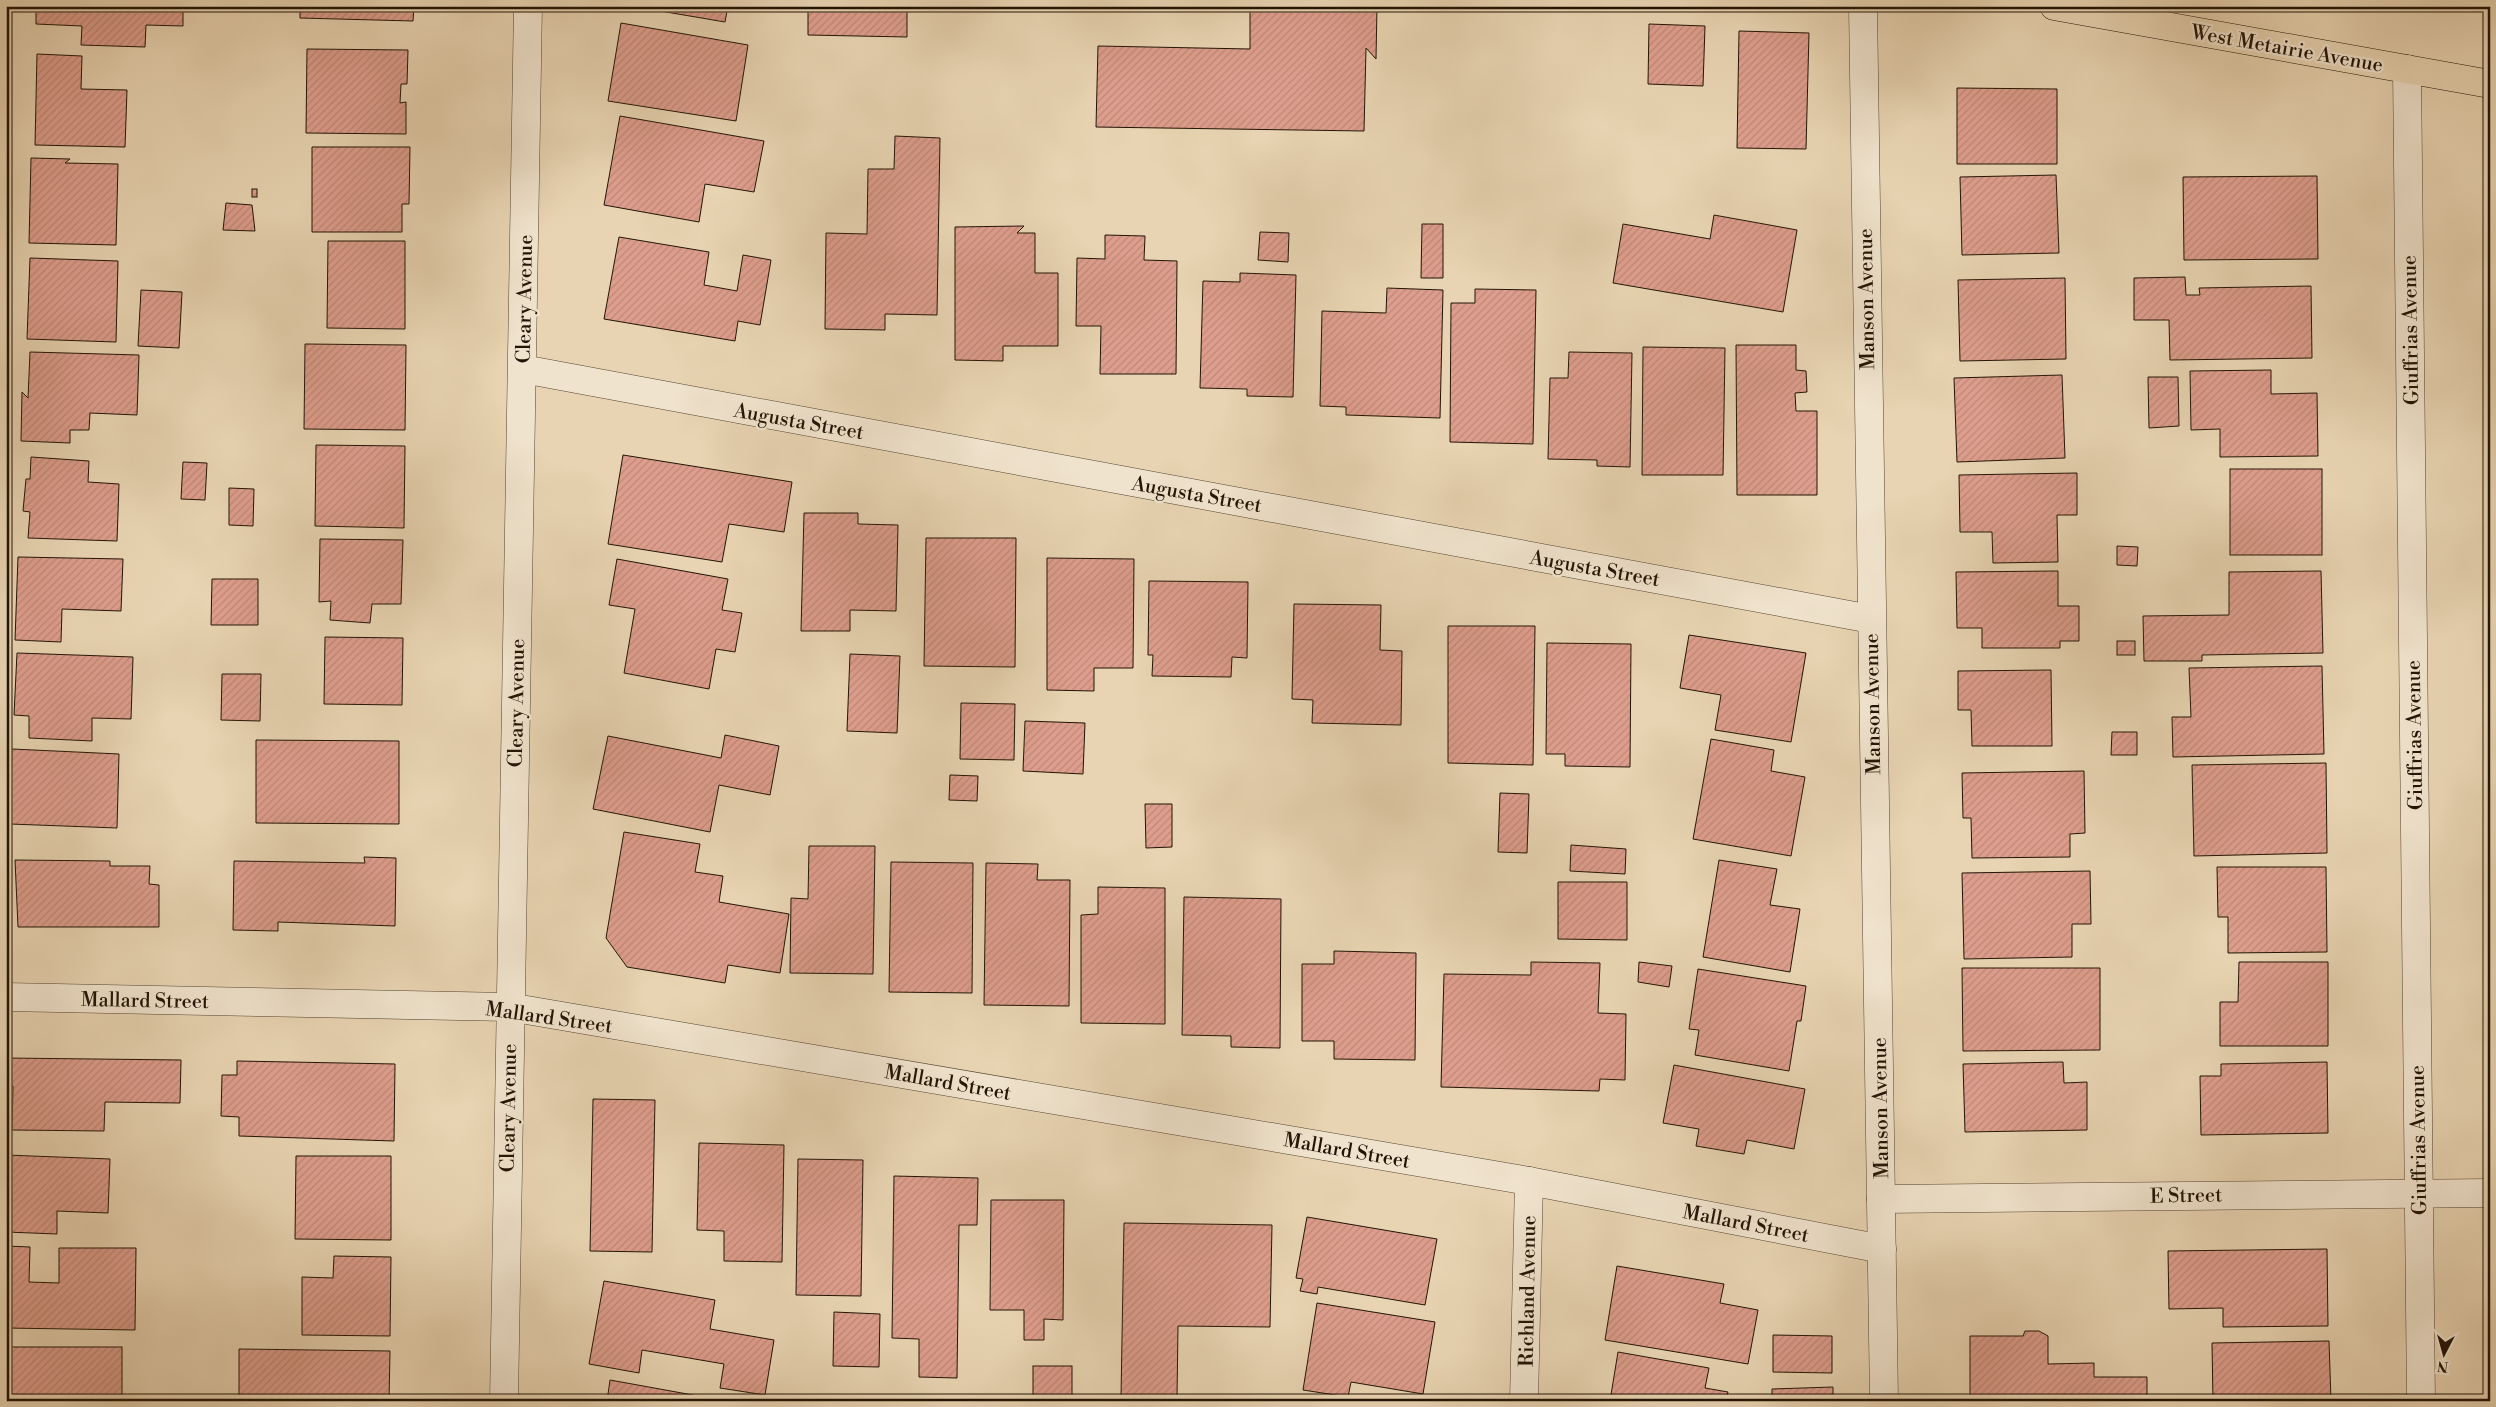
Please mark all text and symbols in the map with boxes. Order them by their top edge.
street label: West Metairie Avenue [2188,20,2385,79]
street label: Manson Avenue [1854,228,1881,370]
street label: Cleary Avenue [512,234,539,364]
street label: Giuffrias Avenue [2398,255,2425,405]
street label: Augusta Street [731,399,866,446]
street label: Augusta Street [1129,472,1264,519]
street label: Augusta Street [1527,546,1662,593]
street label: Manson Avenue [1860,633,1887,775]
street label: Cleary Avenue [504,638,531,768]
street label: Giuffrias Avenue [2402,660,2429,810]
street label: Mallard Street [81,988,209,1015]
street label: Mallard Street [484,997,614,1040]
street label: Manson Avenue [1868,1037,1895,1179]
street label: Cleary Avenue [496,1043,523,1173]
street label: Mallard Street [883,1060,1013,1107]
street label: Giuffrias Avenue [2406,1065,2433,1215]
street label: Mallard Street [1282,1128,1412,1175]
street label: E Street [2150,1183,2222,1210]
street label: Mallard Street [1680,1200,1811,1249]
street label: Richland Avenue [1515,1215,1542,1367]
north arrow [2418,1330,2468,1380]
text: N [2436,1356,2449,1375]

